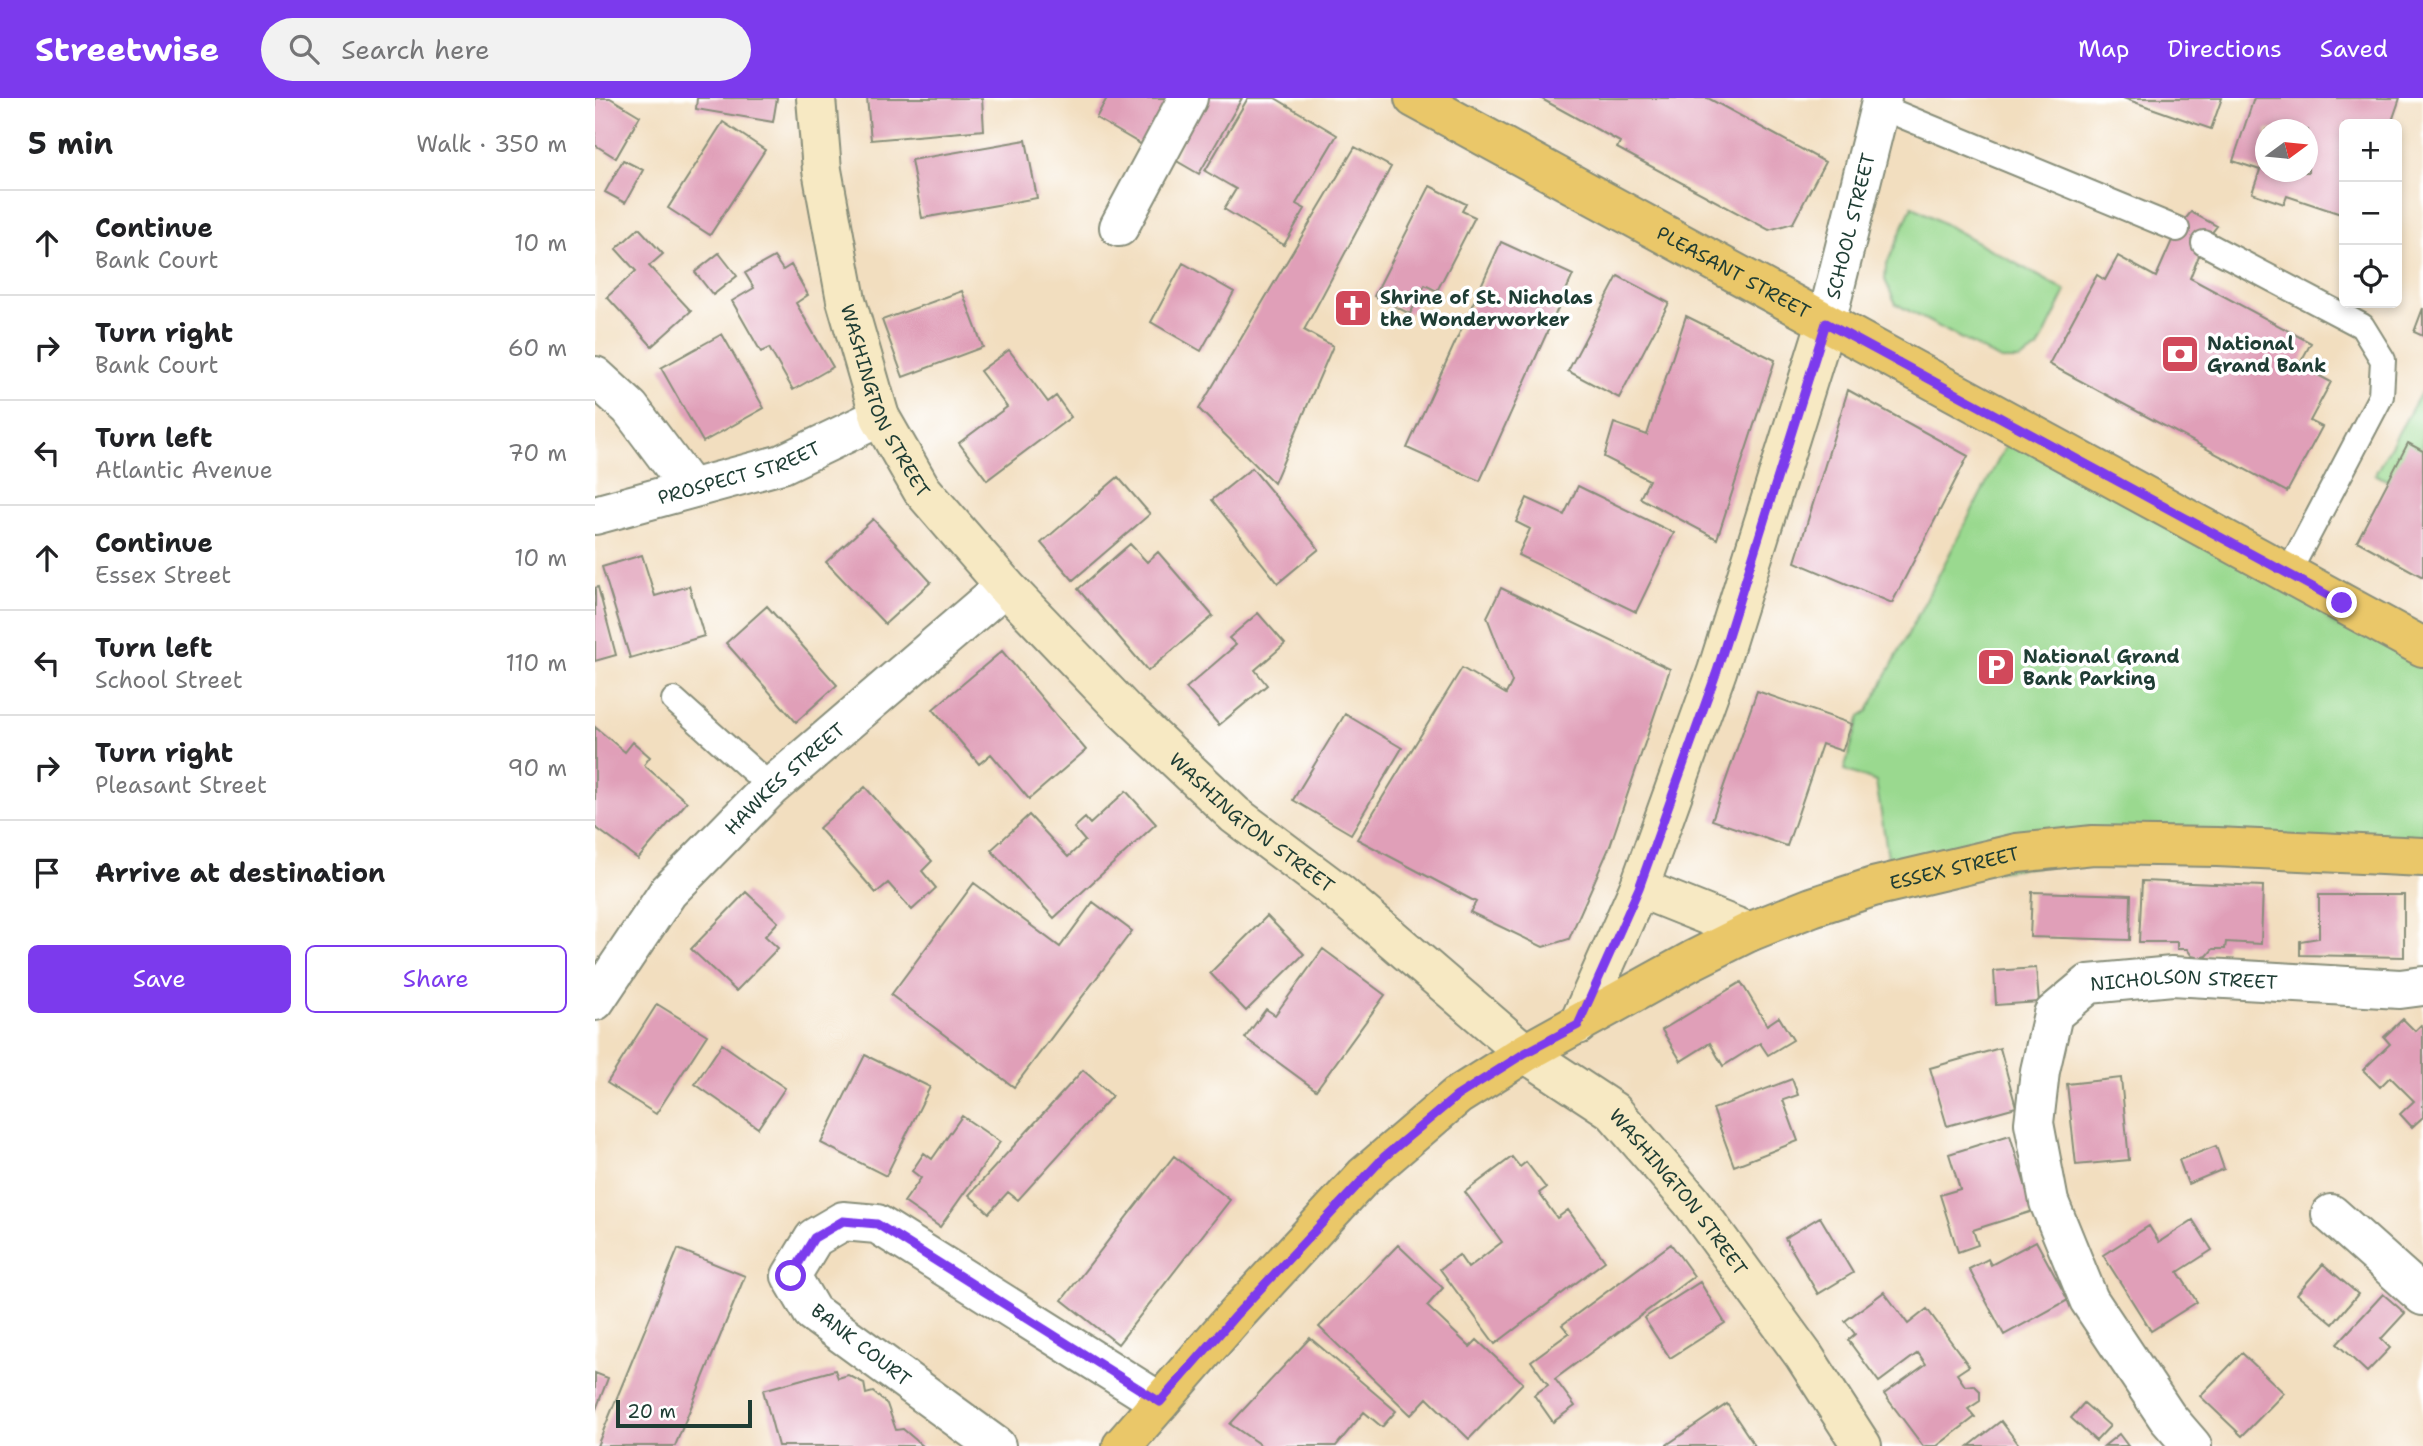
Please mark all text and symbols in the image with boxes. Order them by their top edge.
search box [261,18,751,81]
text: Streetwise [35,27,219,72]
icon: search [285,30,323,68]
text: Search here [341,32,490,67]
text: Map [2078,33,2129,65]
text: Directions [2167,33,2282,65]
text: Saved [2320,33,2388,65]
north arrow [2255,119,2318,182]
map controls [2339,119,2402,308]
button: + [2339,119,2402,182]
text: 5 min [28,123,113,164]
text: Walk · 350 m [416,129,567,159]
street label: SCHOOL STREET [1820,150,1880,302]
button: − [2339,182,2402,245]
text: Continue [95,210,213,245]
street label: PLEASANT STREET [1652,220,1815,324]
icon: ahead [28,224,66,262]
text: 10 m [514,228,567,258]
text: Bank Court [95,245,219,275]
button: locate [2339,245,2402,308]
place label: Shrine of St. Nicholas the Wonderworker [1380,285,1593,332]
church icon: Shrine of St. Nicholas the Wonderworker [1332,287,1374,329]
street label: WASHINGTON STREET [835,301,936,503]
text: Turn right [95,315,233,350]
icon: right [28,329,66,367]
place label: National Grand Bank [2207,331,2326,378]
text: 60 m [508,333,567,363]
bank icon: National Grand Bank [2159,333,2201,375]
text: Bank Court [95,350,219,380]
text: Turn left [95,420,212,455]
icon: left [28,434,66,472]
street label: PROSPECT STREET [655,435,824,510]
text: 70 m [508,438,567,468]
text: Atlantic Avenue [95,455,273,485]
text: Continue [95,525,213,560]
icon: ahead [28,539,66,577]
text: 10 m [514,543,567,573]
text: Essex Street [95,560,231,590]
route end [2326,587,2357,618]
text: Turn left [95,630,212,665]
icon: left [28,644,66,682]
place label: National Grand Bank Parking [2023,644,2180,691]
parking icon: National Grand Bank Parking [1975,646,2017,688]
text: 110 m [505,648,567,678]
text: School Street [95,665,243,695]
street label: HAWKES STREET [719,717,850,840]
text: Turn right [95,735,233,770]
street label: WASHINGTON STREET [1164,747,1340,898]
icon: right [28,749,66,787]
text: 90 m [507,753,567,783]
text: Pleasant Street [95,770,267,800]
street label: ESSEX STREET [1887,840,2022,895]
icon: arrive [28,854,66,892]
text: Arrive at destination [95,855,385,890]
button: Save [28,945,291,1013]
button: Share [305,945,567,1013]
street label: NICHOLSON STREET [2089,963,2279,996]
street label: WASHINGTON STREET [1604,1103,1754,1280]
route start [775,1260,806,1291]
street label: BANK COURT [806,1298,916,1392]
scale bar [616,1397,753,1429]
text: 20 m [627,1399,676,1424]

